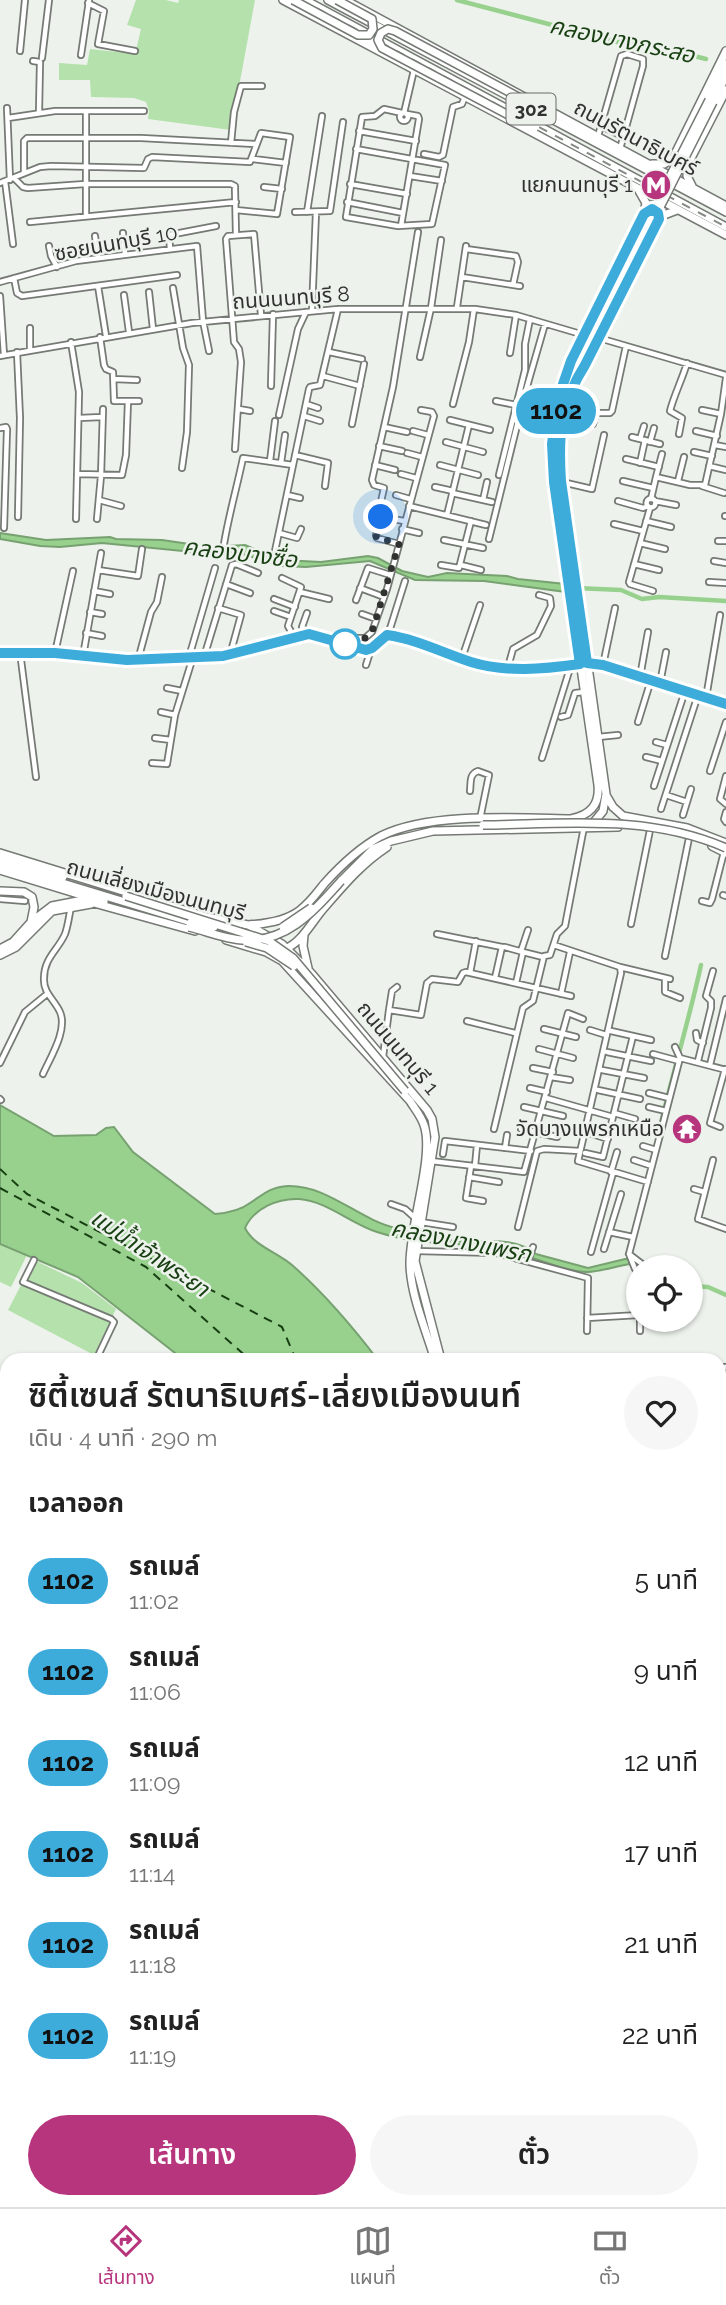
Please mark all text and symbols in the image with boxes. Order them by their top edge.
water label: คลองบางกระสอ [547,11,698,68]
road number: 302 [506,94,556,124]
street label: ถนนรัตนาธิเบศร์ [570,94,703,181]
metro station icon: แยกนนทบุรี 1 [639,168,673,202]
place label: แยกนนทบุรี 1 [521,172,633,198]
street label: ซอยนนทบุรี 10 [52,219,180,267]
street label: ถนนนนทบุรี 8 [231,281,351,315]
line badge: 1102 [507,388,605,434]
text: 1102 [530,396,582,425]
your location [363,499,398,534]
water label: คลองบางซื่อ [182,530,299,573]
unlabelled marker [330,629,360,659]
street label: ถนนเลี่ยงเมืองนนทบุรี [64,852,249,926]
street label: ถนนนนทบุรี 1 [351,996,445,1100]
temple icon: วัดบางแพรกเหนือ [670,1112,704,1146]
place label: วัดบางแพรกเหนือ [516,1116,664,1141]
water label: แม่น้ำเจ้าพระยา [86,1202,217,1303]
water label: คลองบางแพรก [389,1214,535,1268]
map controls [626,1255,703,1332]
button: locate [626,1255,703,1332]
text: ซิตี้เซนส์ รัตนาธิเบศร์-เลี่ยงเมืองนนท์ [28,1376,521,1415]
button: heart [624,1376,698,1450]
text: เดิน · 4 นาที · 290 m [28,1424,217,1451]
text: เวลาออก [28,1488,124,1518]
text: รถเมล์ [129,1551,200,1581]
text: 5 นาที [635,1565,698,1595]
text: 1102 [42,1566,94,1595]
text: 11:02 [129,1587,179,1614]
text: รถเมล์ [129,1642,200,1672]
text: 9 นาที [634,1656,698,1686]
text: 1102 [42,1657,94,1686]
text: 11:06 [129,1678,181,1705]
text: รถเมล์ [129,1733,200,1763]
text: 12 นาที [624,1747,698,1777]
text: 1102 [42,1748,94,1777]
text: 11:09 [129,1769,181,1796]
text: รถเมล์ [129,1824,200,1854]
text: 17 นาที [624,1838,698,1868]
text: 1102 [42,1839,94,1868]
text: 11:14 [129,1860,175,1887]
text: รถเมล์ [129,1915,200,1945]
text: 21 นาที [624,1929,698,1959]
text: 1102 [42,1930,94,1959]
text: 11:18 [129,1951,176,1978]
text: รถเมล์ [129,2006,200,2036]
text: 22 นาที [622,2020,698,2050]
text: 1102 [42,2021,94,2050]
text: 11:19 [129,2042,176,2069]
button: เส้นทาง [28,2115,356,2195]
button: ตั๋ว [370,2115,698,2195]
tab: เส้นทาง [97,2222,155,2293]
tab: แผนที่ [350,2222,396,2293]
tab: ตั๋ว [591,2222,629,2293]

